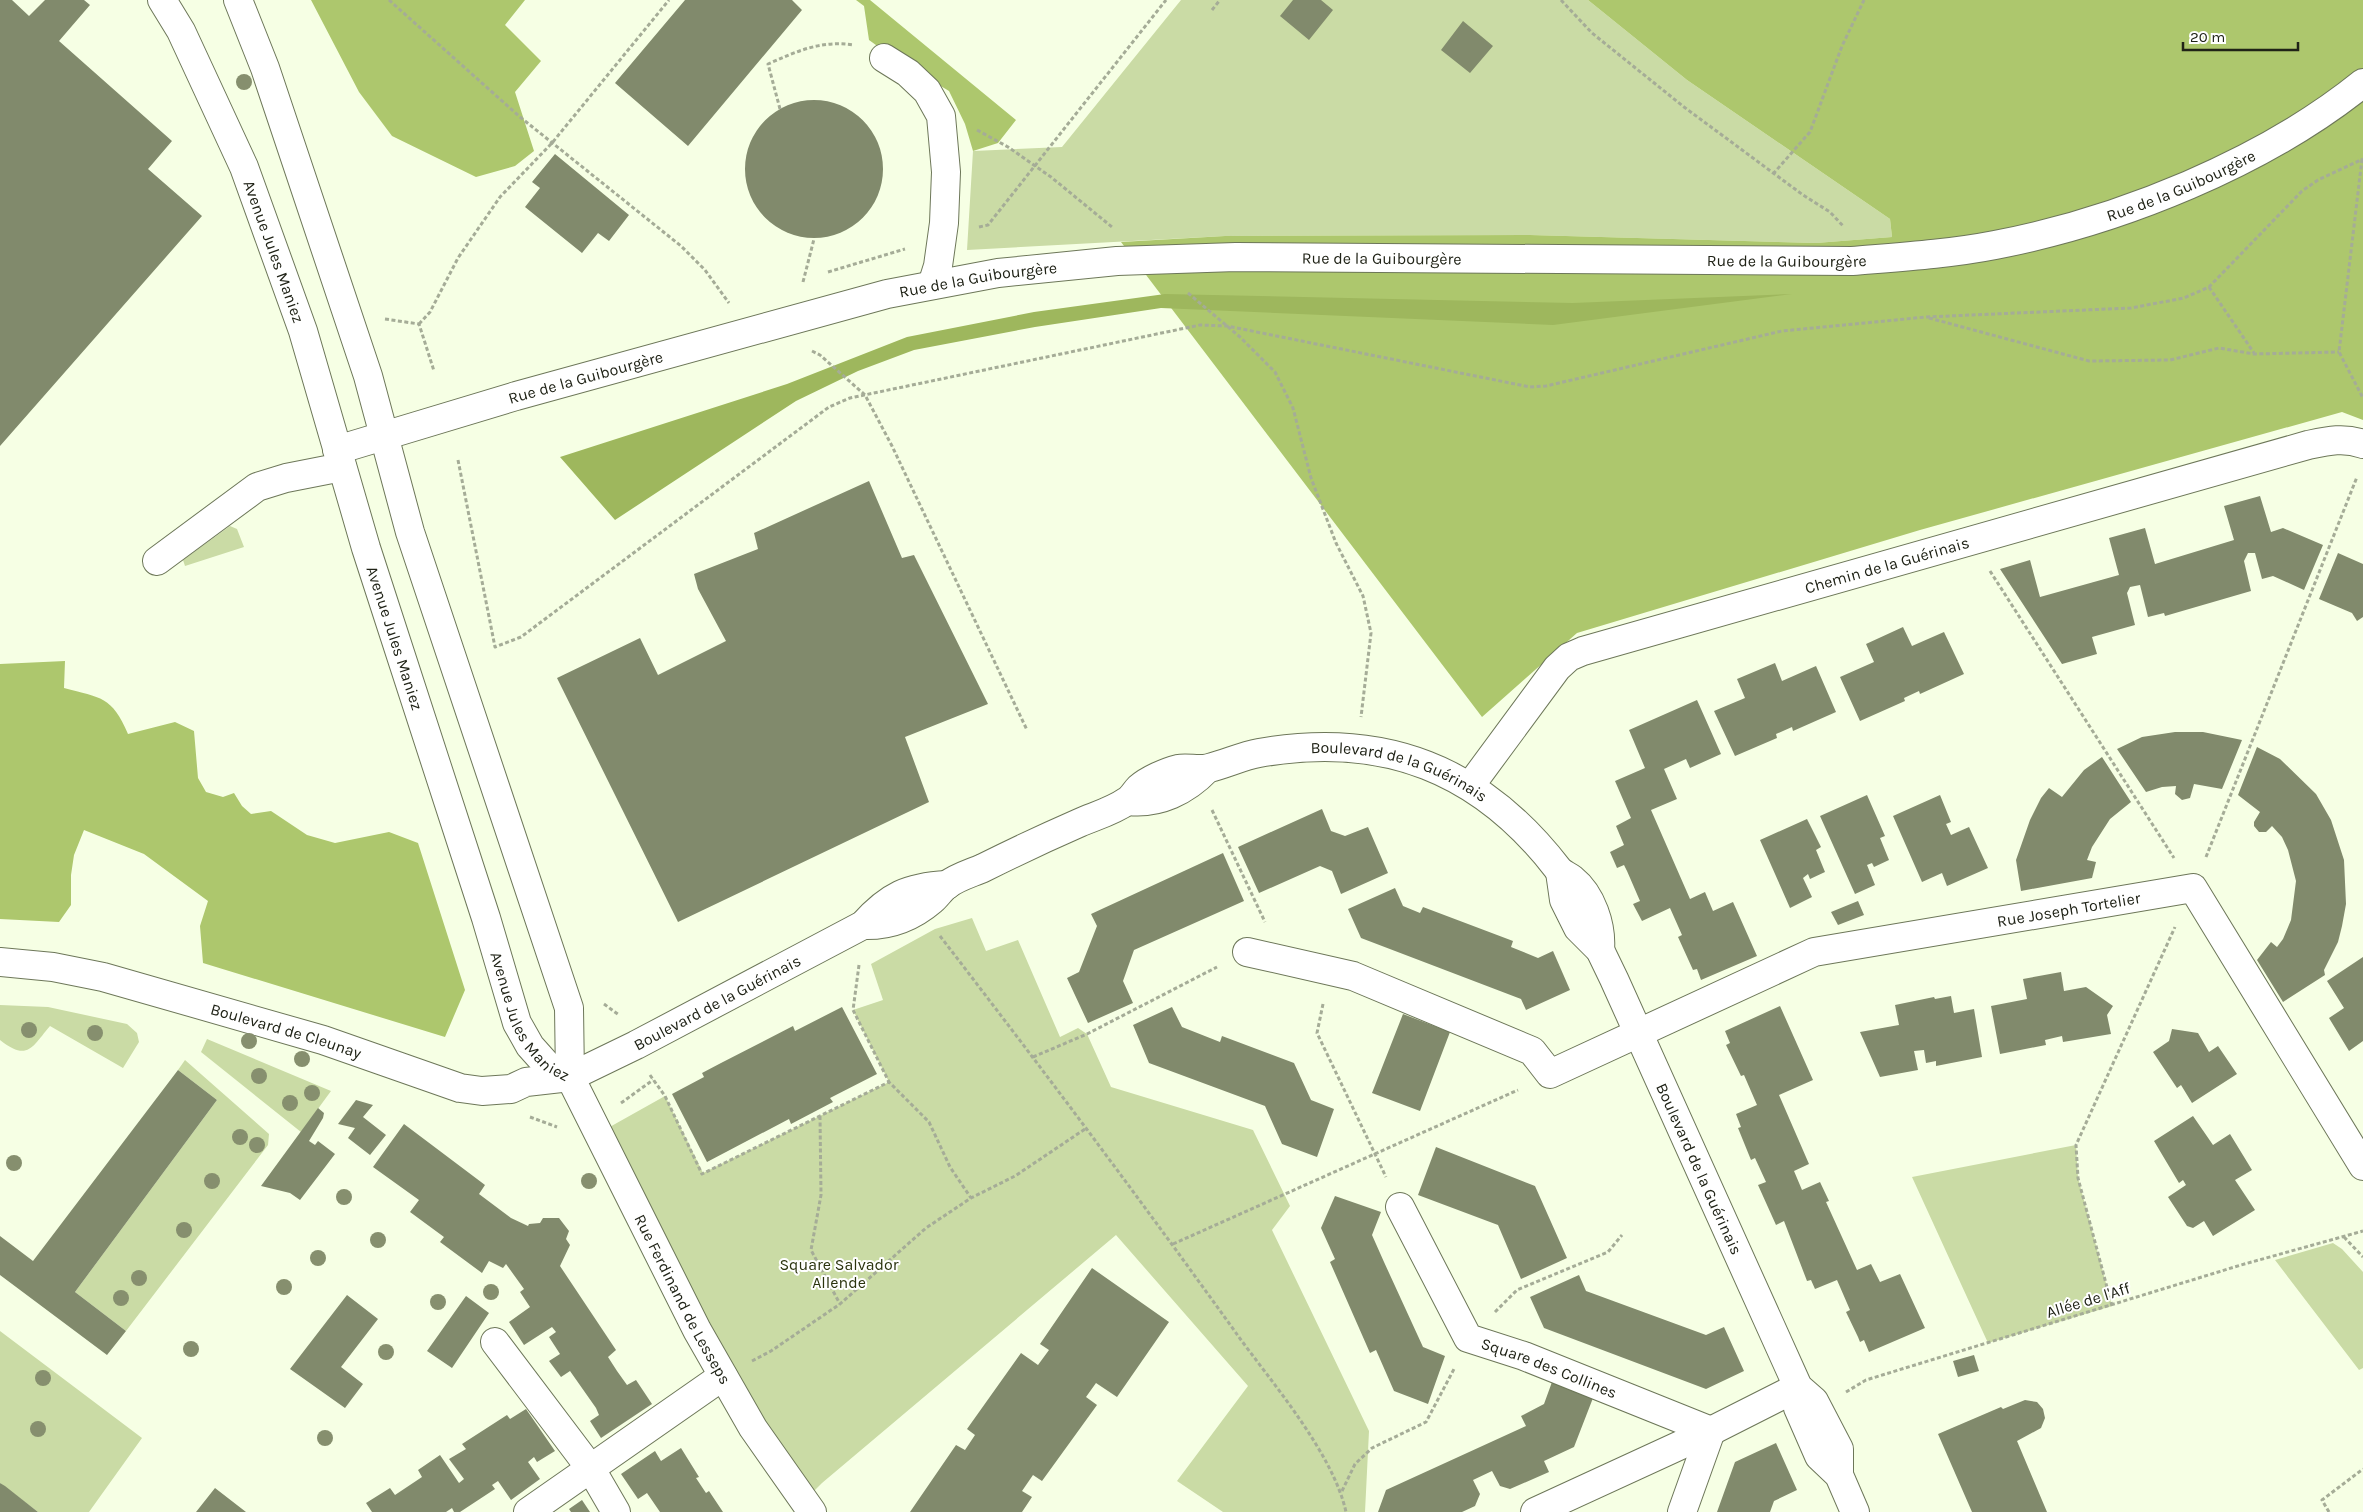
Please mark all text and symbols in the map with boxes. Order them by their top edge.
scale bar [2183,20,2298,52]
text: 20 m [2190,28,2225,46]
street label: Rue de la Guibourgère [2104,145,2258,225]
street label: Avenue Jules Maniez [240,178,309,325]
street label: Rue de la Guibourgère [1302,248,1462,268]
street label: Rue de la Guibourgère [1707,250,1867,271]
street label: Rue de la Guibourgère [897,258,1058,301]
street label: Rue de la Guibourgère [506,347,665,407]
street label: Chemin de la Guérinais [1802,532,1971,597]
street label: Avenue Jules Maniez [363,564,427,712]
street label: Boulevard de la Guérinais [1310,737,1491,805]
street label: Rue Joseph Tortelier [1996,888,2142,930]
street label: Avenue Jules Maniez [487,949,573,1085]
street label: Boulevard de la Guérinais [630,950,804,1054]
street label: Boulevard de Cleunay [208,999,365,1062]
street label: Boulevard de la Guérinais [1653,1080,1746,1257]
street label: Rue Ferdinand de Lesseps [631,1211,735,1387]
park label: Square Salvador Allende [779,1255,899,1292]
street label: Allée de l'Aff [2044,1278,2133,1322]
street label: Square des Collines [1479,1333,1620,1402]

